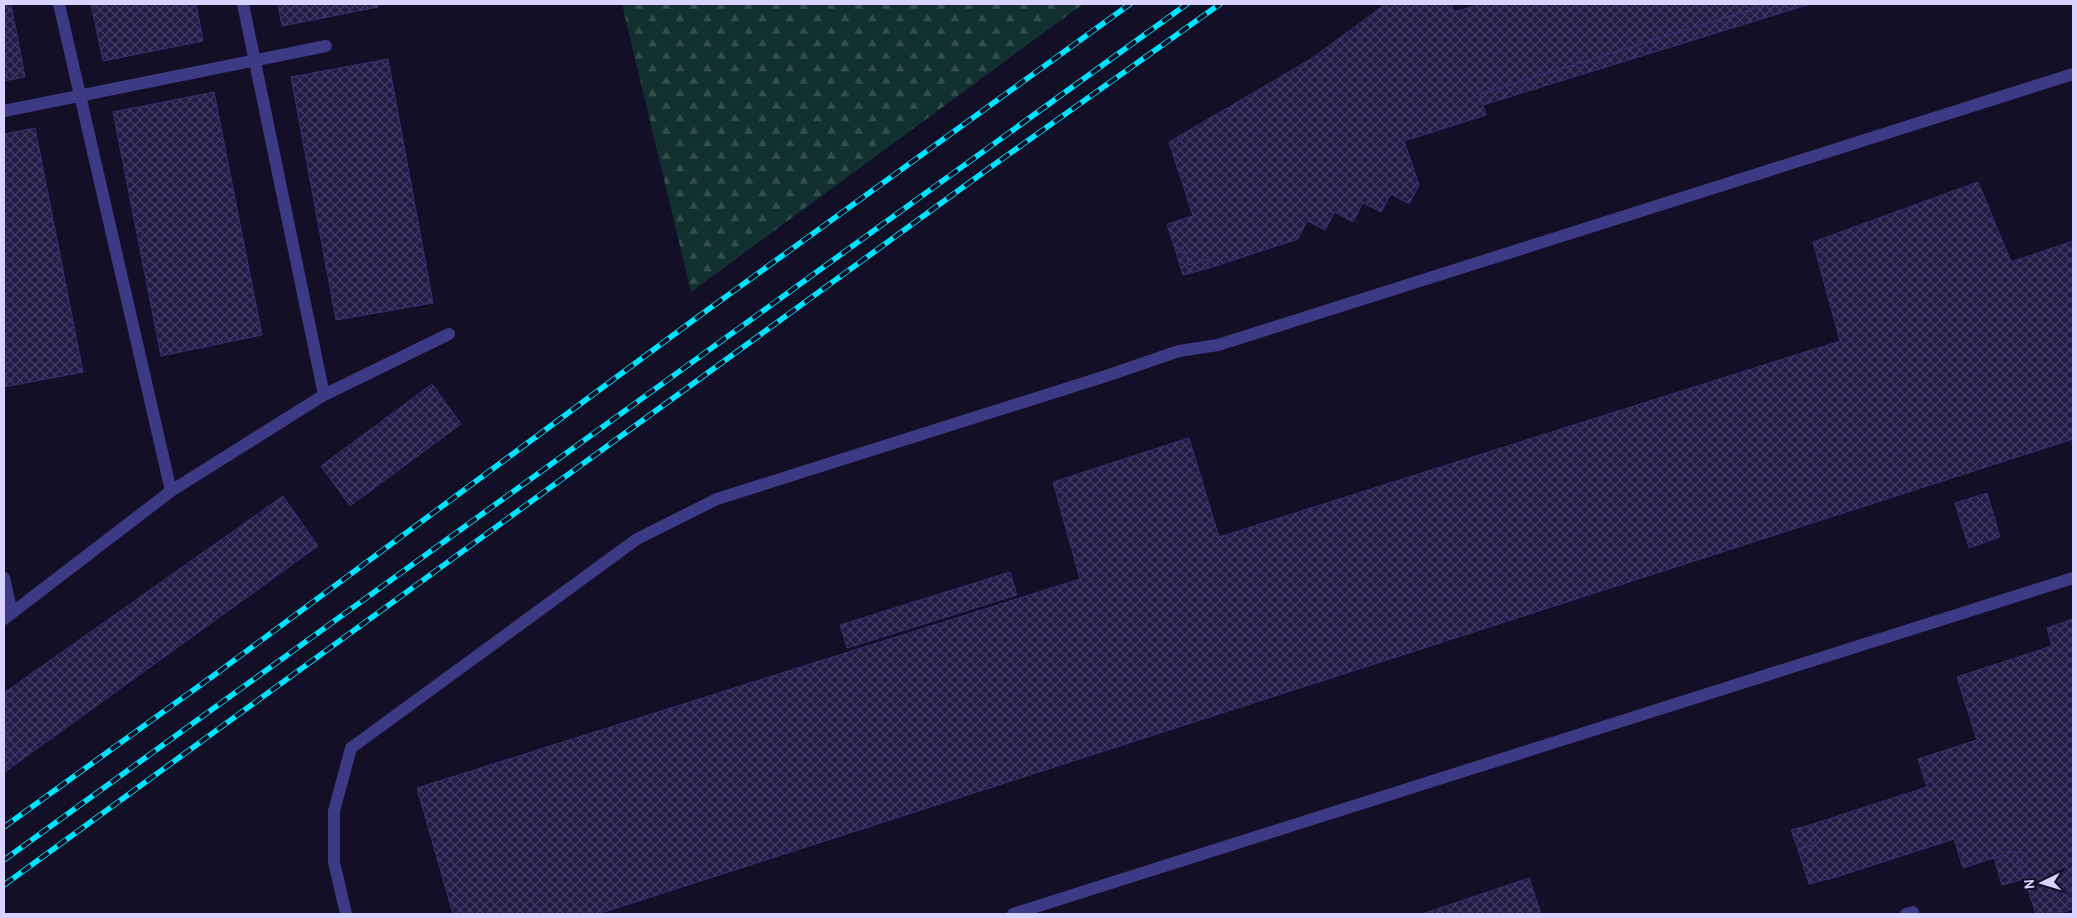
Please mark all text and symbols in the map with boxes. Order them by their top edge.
north arrow [2017,858,2067,908]
text: N [2022,878,2039,890]

